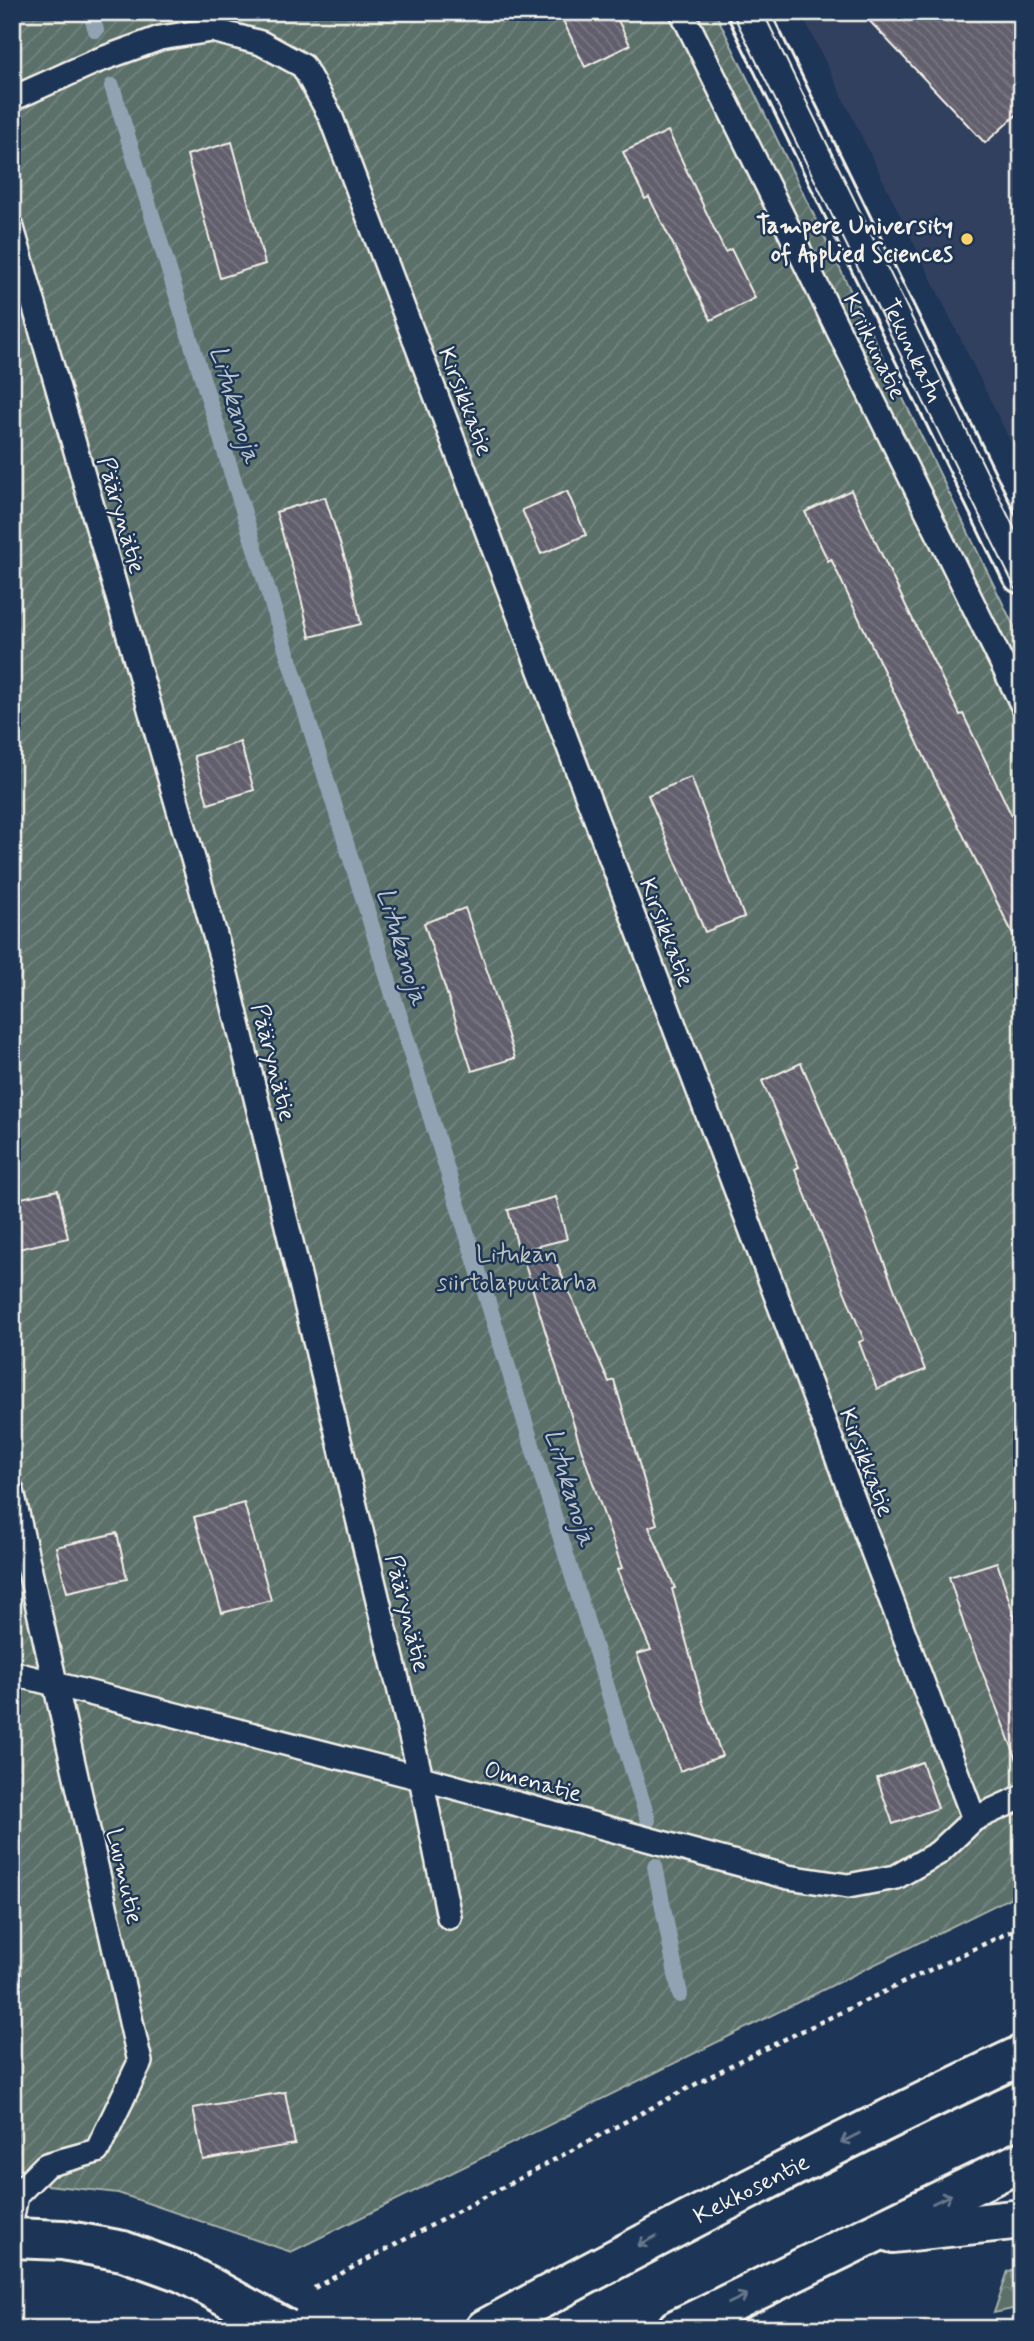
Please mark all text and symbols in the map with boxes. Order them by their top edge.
place label: Tampere University of Applied Sciences [756,211,954,273]
marker: Tampere University of Applied Sciences [959,231,975,247]
street label: Kriikunatie [835,289,913,405]
street label: Tekunkatu [873,294,950,407]
water label: Litukanoja [200,342,268,469]
street label: Kirsikkatie [430,343,500,460]
street label: Päärynätie [89,454,152,577]
street label: Kirsikkatie [631,874,701,991]
water label: Litukanoja [367,884,435,1011]
street label: Päärynätie [243,1000,302,1124]
park label: Litukan siirtolapuutarha [437,1240,597,1299]
street label: Kirsikkatie [831,1404,901,1521]
water label: Litukanoja [535,1425,603,1552]
street label: Päärynätie [377,1551,436,1675]
street label: Omenatie [480,1755,585,1810]
street label: Luumutie [97,1825,150,1927]
one-way arrow [840,2132,861,2145]
street label: Kekkosentie [689,2147,815,2232]
one-way arrow [932,2191,953,2204]
one-way arrow [637,2235,658,2249]
one-way arrow [727,2291,748,2305]

